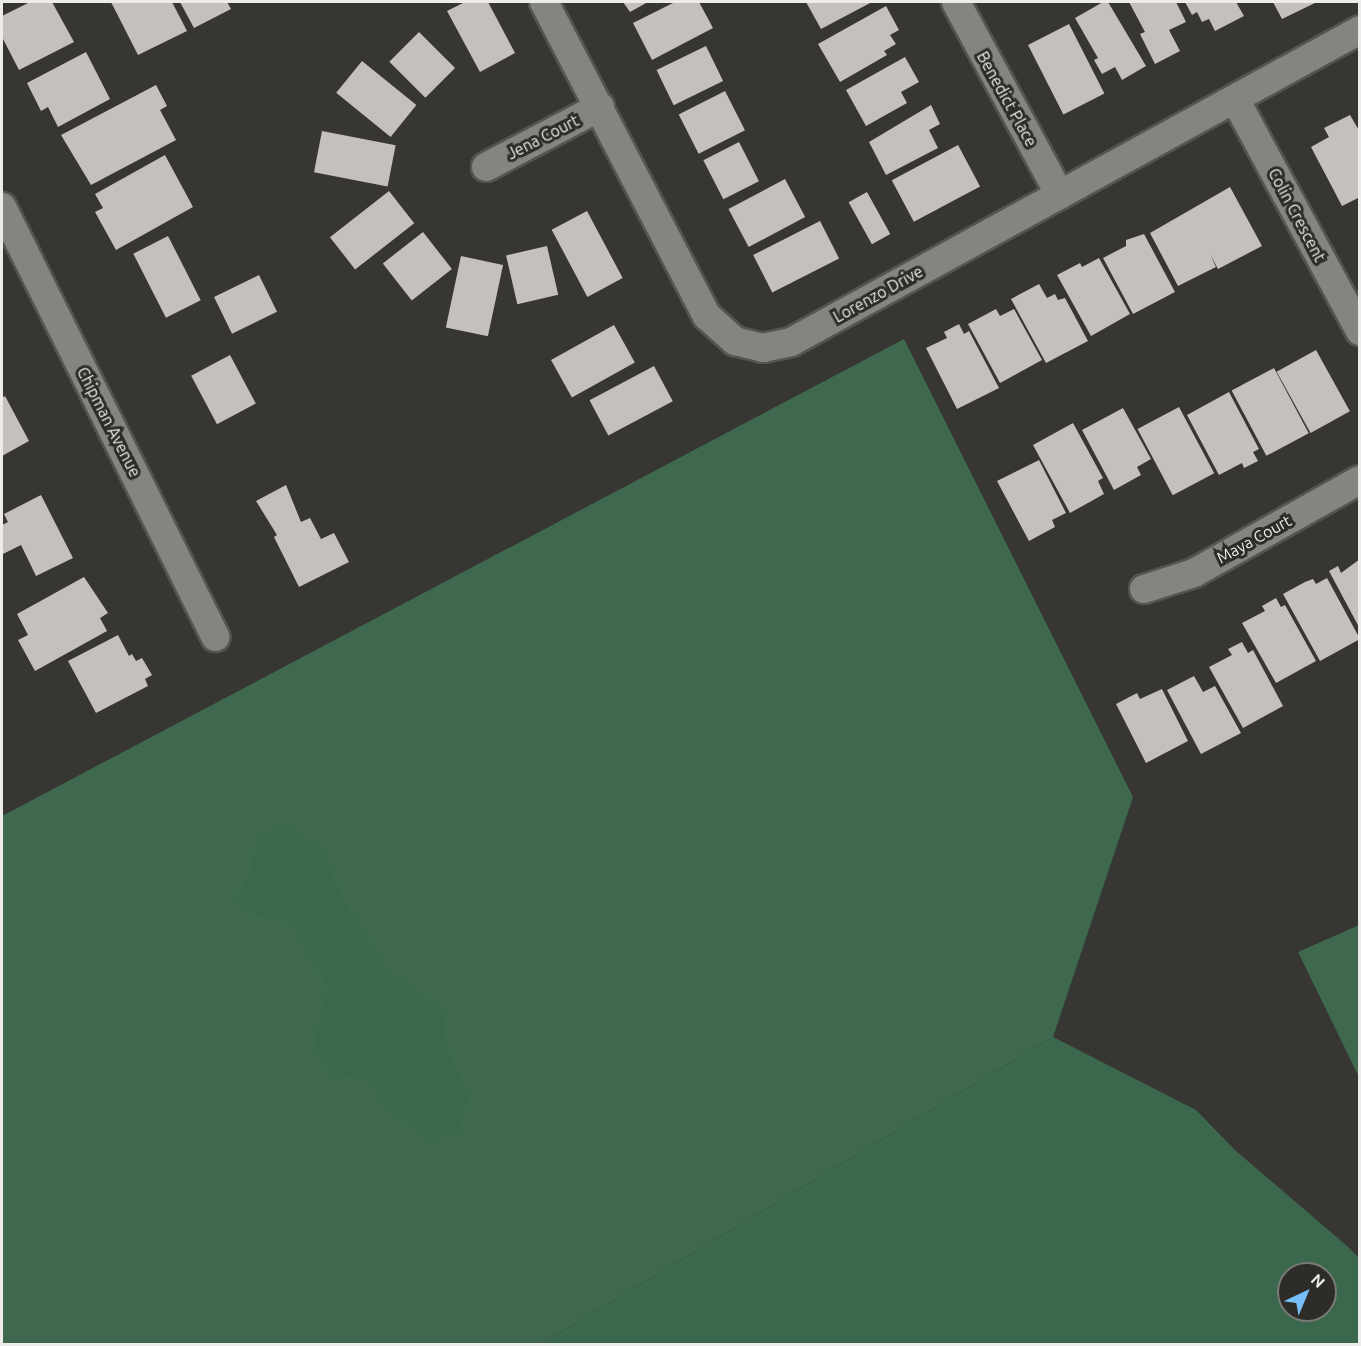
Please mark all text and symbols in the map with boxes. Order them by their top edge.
street label: Benedict Place [973,48,1041,150]
street label: Jena Court [504,111,582,163]
street label: Colin Crescent [1264,165,1330,265]
street label: Lorenzo Drive [830,261,926,327]
street label: Chipman Avenue [73,364,145,480]
street label: Maya Court [1213,511,1295,567]
north arrow [1277,1262,1337,1322]
text: N [1308,1270,1329,1291]

